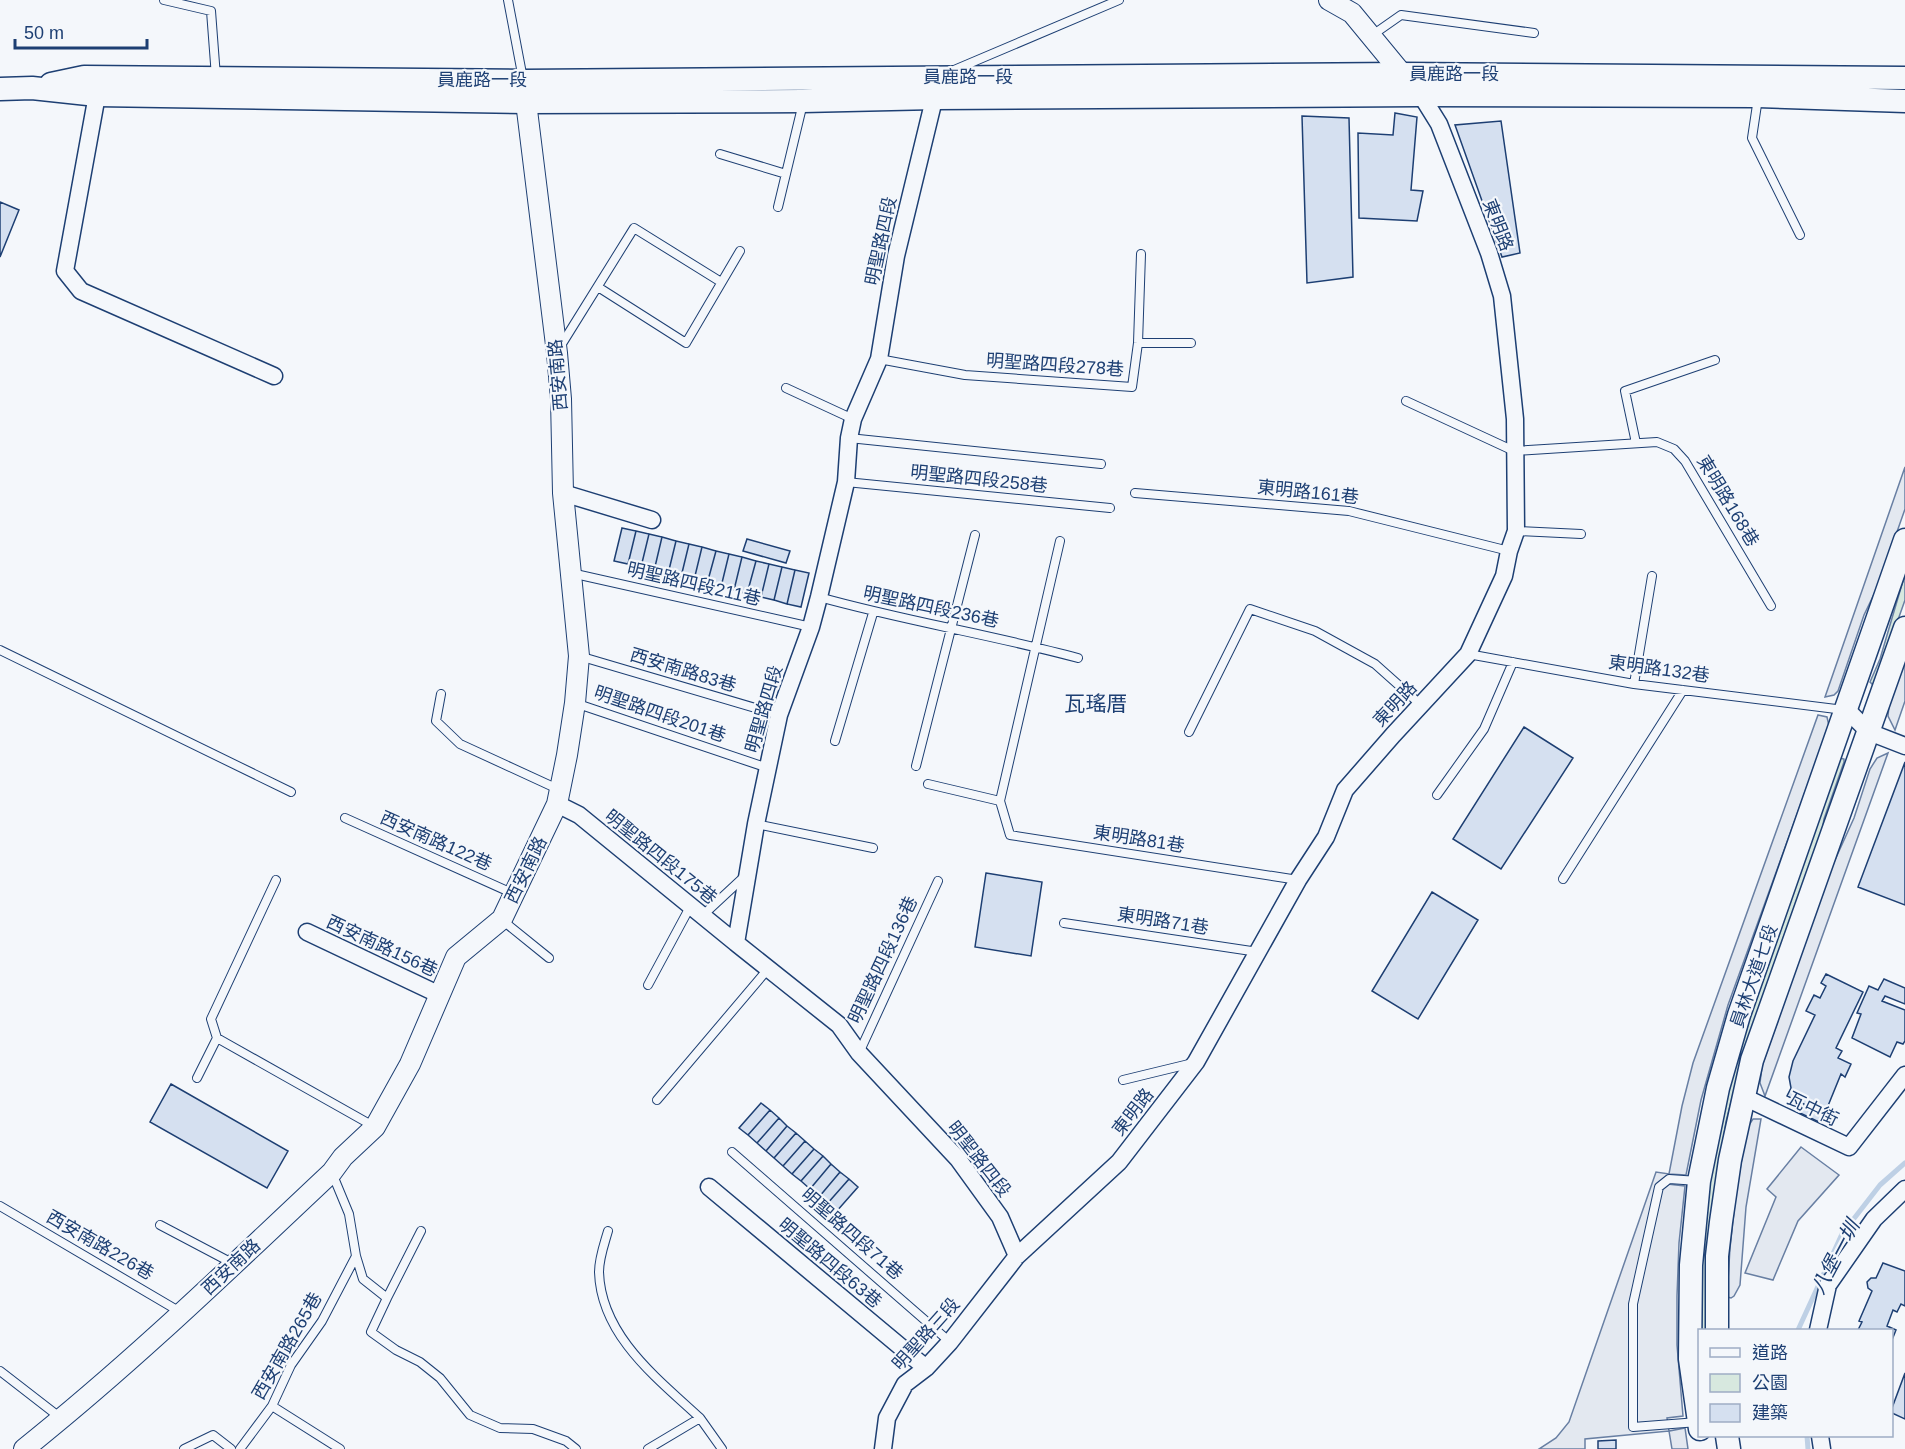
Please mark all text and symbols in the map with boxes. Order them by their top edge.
scale bar [15,12,147,50]
text: 50 m [24,23,64,43]
street label: 員鹿路一段 [1409,64,1499,84]
street label: 員鹿路一段 [923,67,1013,87]
street label: 員鹿路一段 [437,70,527,90]
street label: 明聖路四段 [862,195,900,287]
street label: 東明路 [1479,196,1517,254]
street label: 西安南路 [545,338,571,412]
street label: 明聖路四段278巷 [985,350,1125,380]
street label: 東明路168巷 [1693,452,1763,550]
street label: 明聖路四段258巷 [909,462,1049,496]
street label: 東明路161巷 [1256,477,1360,507]
street label: 明聖路四段211巷 [625,559,763,609]
street label: 明聖路四段236巷 [861,583,1001,631]
street label: 西安南路83巷 [627,644,739,696]
street label: 東明路132巷 [1607,652,1711,686]
street label: 明聖路四段 [742,663,786,755]
street label: 東明路 [1369,677,1421,731]
street label: 明聖路四段201巷 [591,682,729,746]
district label: 瓦瑤厝 [1065,692,1128,715]
street label: 明聖路四段175巷 [601,806,721,908]
street label: 西安南路122巷 [377,807,495,875]
street label: 東明路81巷 [1092,822,1186,856]
street label: 西安南路 [501,833,551,907]
street label: 明聖路四段136巷 [845,893,921,1027]
street label: 東明路71巷 [1116,904,1210,938]
street label: 西安南路156巷 [323,912,441,980]
street label: 員林大道七段 [1727,922,1781,1030]
street label: 東明路 [1108,1085,1158,1139]
street label: 瓦中街 [1784,1088,1842,1130]
street label: 明聖路四段 [943,1117,1015,1201]
street label: 明聖路四段71巷 [797,1184,907,1284]
street label: 西安南路226巷 [43,1206,157,1284]
street label: 明聖路四段63巷 [775,1214,885,1312]
water label: 八堡一圳 [1807,1214,1865,1297]
street label: 西安南路 [198,1235,264,1299]
street label: 西安南路265巷 [248,1289,326,1403]
street label: 明聖路三段 [888,1294,964,1374]
legend [1698,1329,1893,1437]
text: 道路 [1752,1343,1788,1363]
text: 公園 [1752,1373,1788,1393]
text: 建築 [1752,1403,1788,1423]

